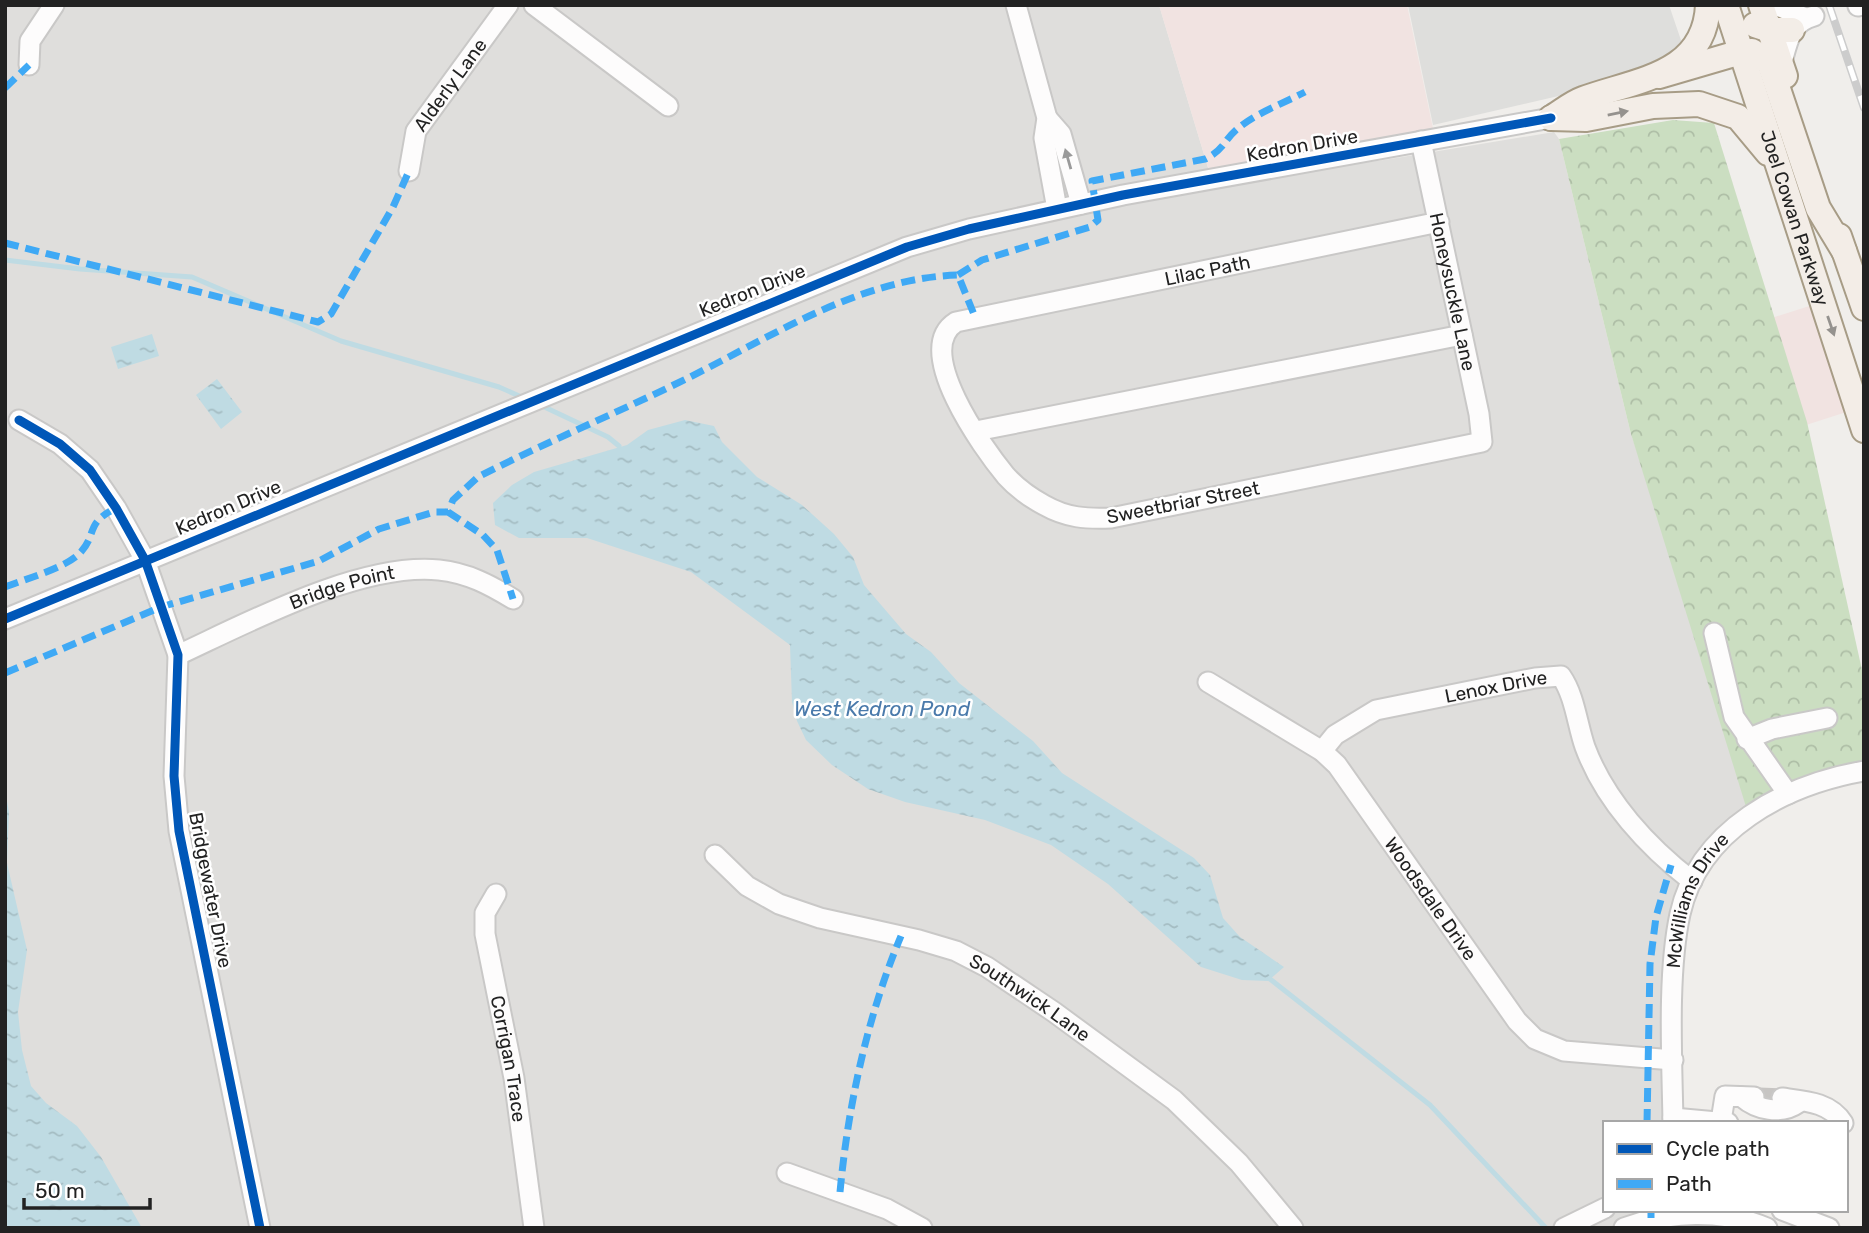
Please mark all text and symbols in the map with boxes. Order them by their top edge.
street label: Alderly Lane [409,34,492,136]
one-way arrow [1607,107,1629,118]
street label: Kedron Drive [1245,124,1360,167]
street label: Joel Cowan Parkway [1755,128,1834,309]
one-way arrow [1063,148,1073,169]
street label: Honeysuckle Lane [1425,210,1481,373]
street label: Lilac Path [1162,250,1252,291]
street label: Kedron Drive [696,259,809,322]
one-way arrow [1826,316,1837,337]
street label: Kedron Drive [172,475,285,540]
street label: Sweetbriar Street [1105,476,1262,529]
street label: Bridge Point [286,561,397,615]
street label: Lenox Drive [1443,666,1548,708]
water label: West Kedron Pond [794,696,971,721]
street label: Bridgewater Drive [184,810,237,970]
street label: McWilliams Drive [1662,828,1734,969]
street label: Woodsdale Drive [1379,833,1482,965]
street label: Southwick Lane [965,949,1095,1047]
street label: Corrigan Trace [486,993,531,1124]
legend [1603,1121,1848,1212]
text: Cycle path [1666,1136,1770,1161]
scale bar [24,1166,150,1210]
text: Path [1666,1171,1712,1196]
text: 50 m [35,1178,85,1203]

